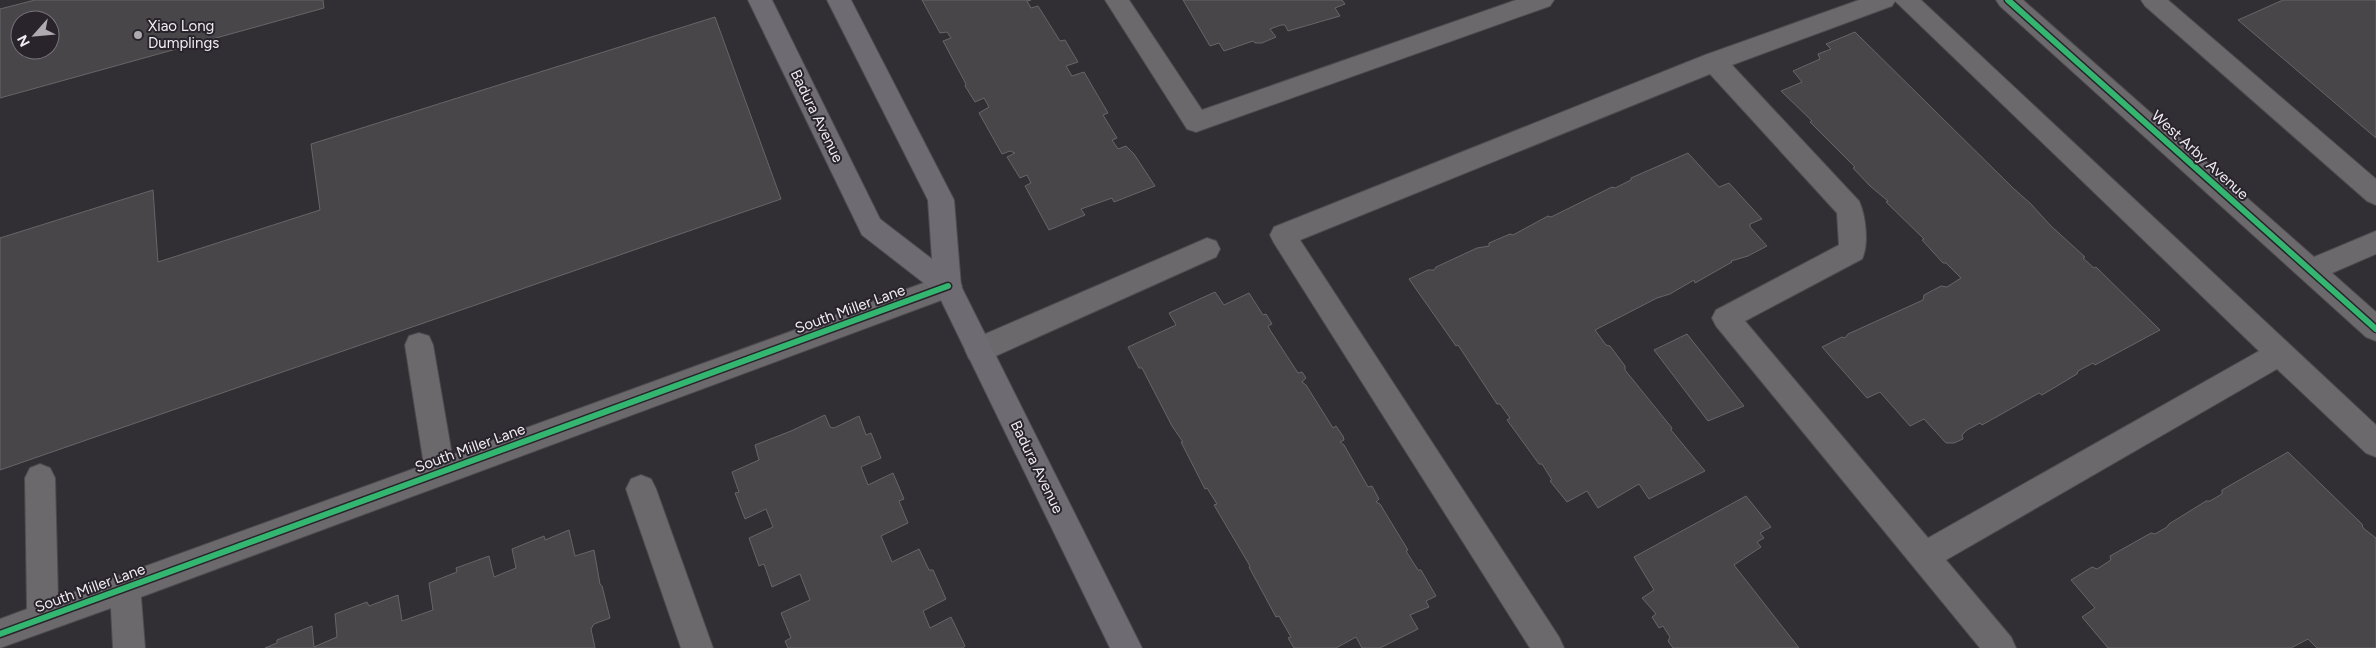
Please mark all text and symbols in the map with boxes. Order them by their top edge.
north arrow [10,10,60,60]
place label: Xiao Long Dumplings [148,17,219,52]
marker: Xiao Long Dumplings [132,29,144,41]
text: N [14,32,34,49]
street label: Badura Avenue [787,67,847,165]
street label: West Arby Avenue [2148,107,2252,203]
street label: South Miller Lane [793,281,907,337]
street label: Badura Avenue [1007,418,1067,516]
street label: South Miller Lane [413,420,527,476]
street label: South Miller Lane [33,560,147,616]

